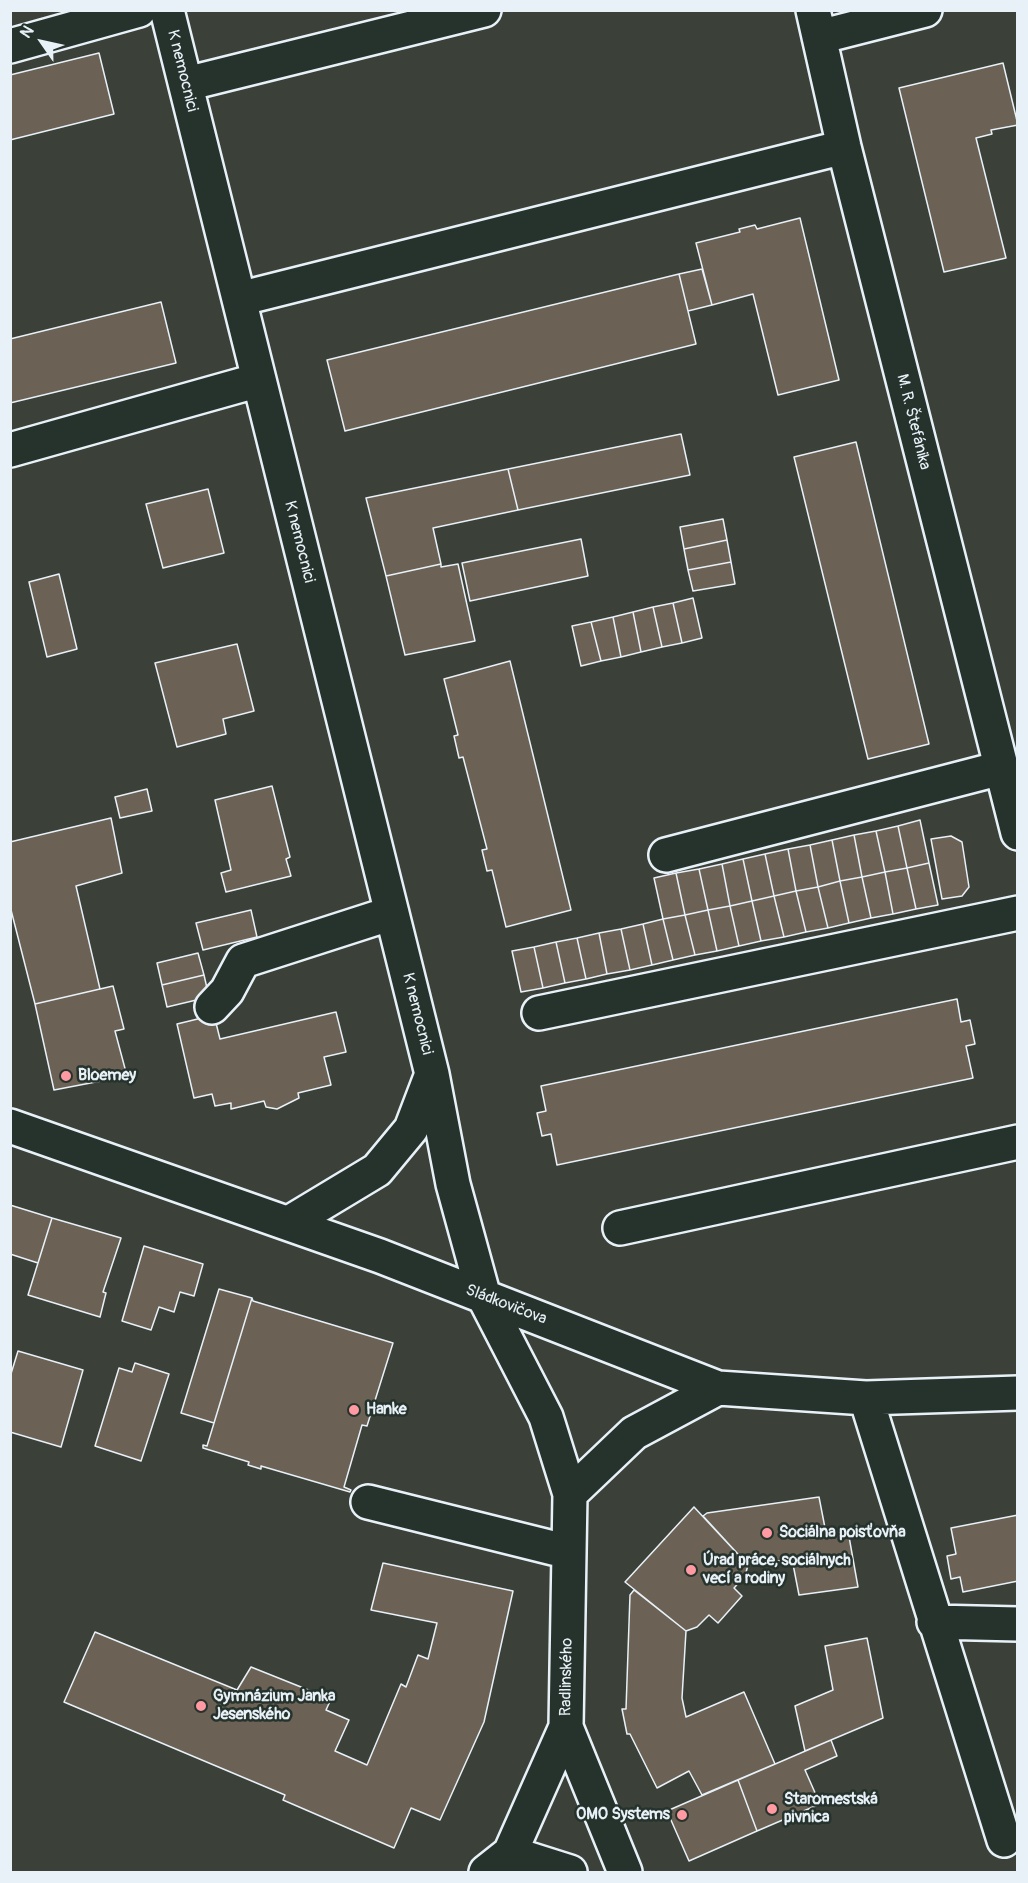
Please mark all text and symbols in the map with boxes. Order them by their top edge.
north arrow [12,12,72,72]
text: N [16,22,38,42]
street label: K nemocnici [163,28,201,114]
street label: M. R. Štefánika [892,372,934,472]
street label: K nemocnici [280,499,318,585]
street label: K nemocnici [398,971,436,1057]
place label: Bloemey [78,1066,136,1086]
marker: Bloemey [59,1069,73,1083]
street label: Sládkovičova [463,1281,549,1329]
place label: Hanke [366,1400,407,1420]
marker: Hanke [347,1403,361,1417]
place label: Sociálna poisťovňa [779,1523,906,1543]
marker: Sociálna poisťovňa [760,1526,774,1540]
place label: Úrad práce, sociálnych vecí a rodiny [703,1551,851,1589]
marker: Úrad práce, sociálnych vecí a rodiny [684,1563,698,1577]
street label: Radlinského [557,1638,577,1716]
place label: Gymnázium Janka Jesenského [213,1687,335,1725]
marker: Gymnázium Janka Jesenského [194,1699,208,1713]
place label: Staromestská pivnica [784,1790,878,1828]
marker: Staromestská pivnica [765,1802,779,1816]
place label: OMO Systems [576,1805,670,1825]
marker: OMO Systems [675,1808,689,1822]

